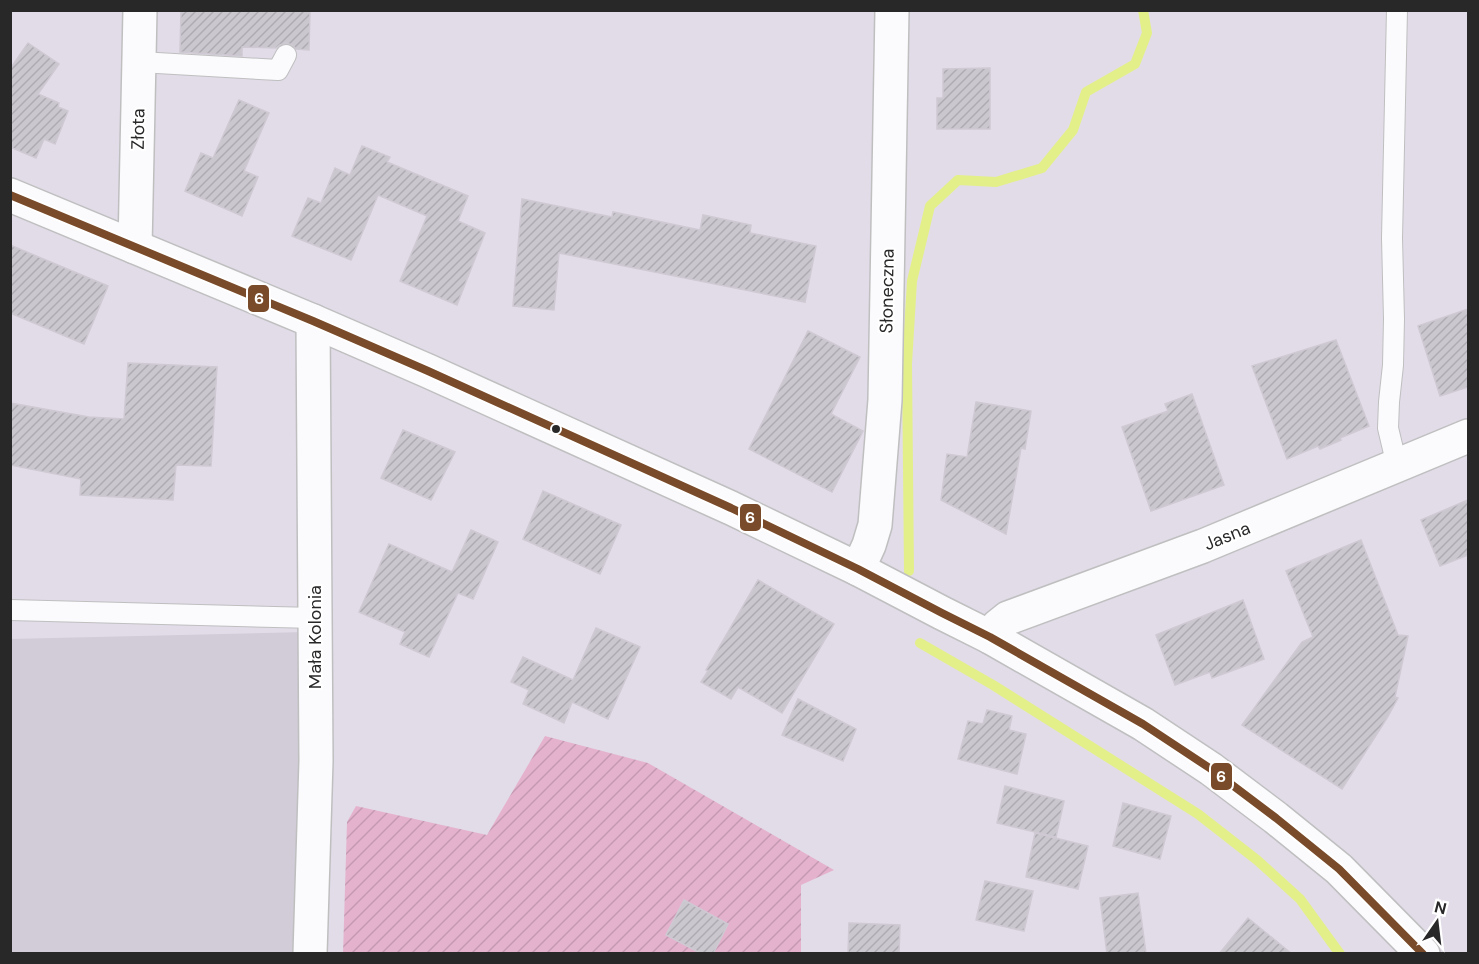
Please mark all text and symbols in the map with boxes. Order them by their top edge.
street label: Złota [126,108,150,150]
street label: Słoneczna [874,248,900,334]
line badge: 6 [247,284,270,313]
text: 6 [254,288,264,309]
unlabelled marker [550,423,562,435]
line badge: 6 [739,503,762,532]
text: 6 [745,507,755,528]
street label: Jasna [1200,516,1254,556]
street label: Mała Kolonia [303,585,327,689]
line badge: 6 [1210,762,1233,791]
text: 6 [1216,766,1226,787]
north arrow [1407,892,1467,952]
text: N [1432,896,1449,920]

